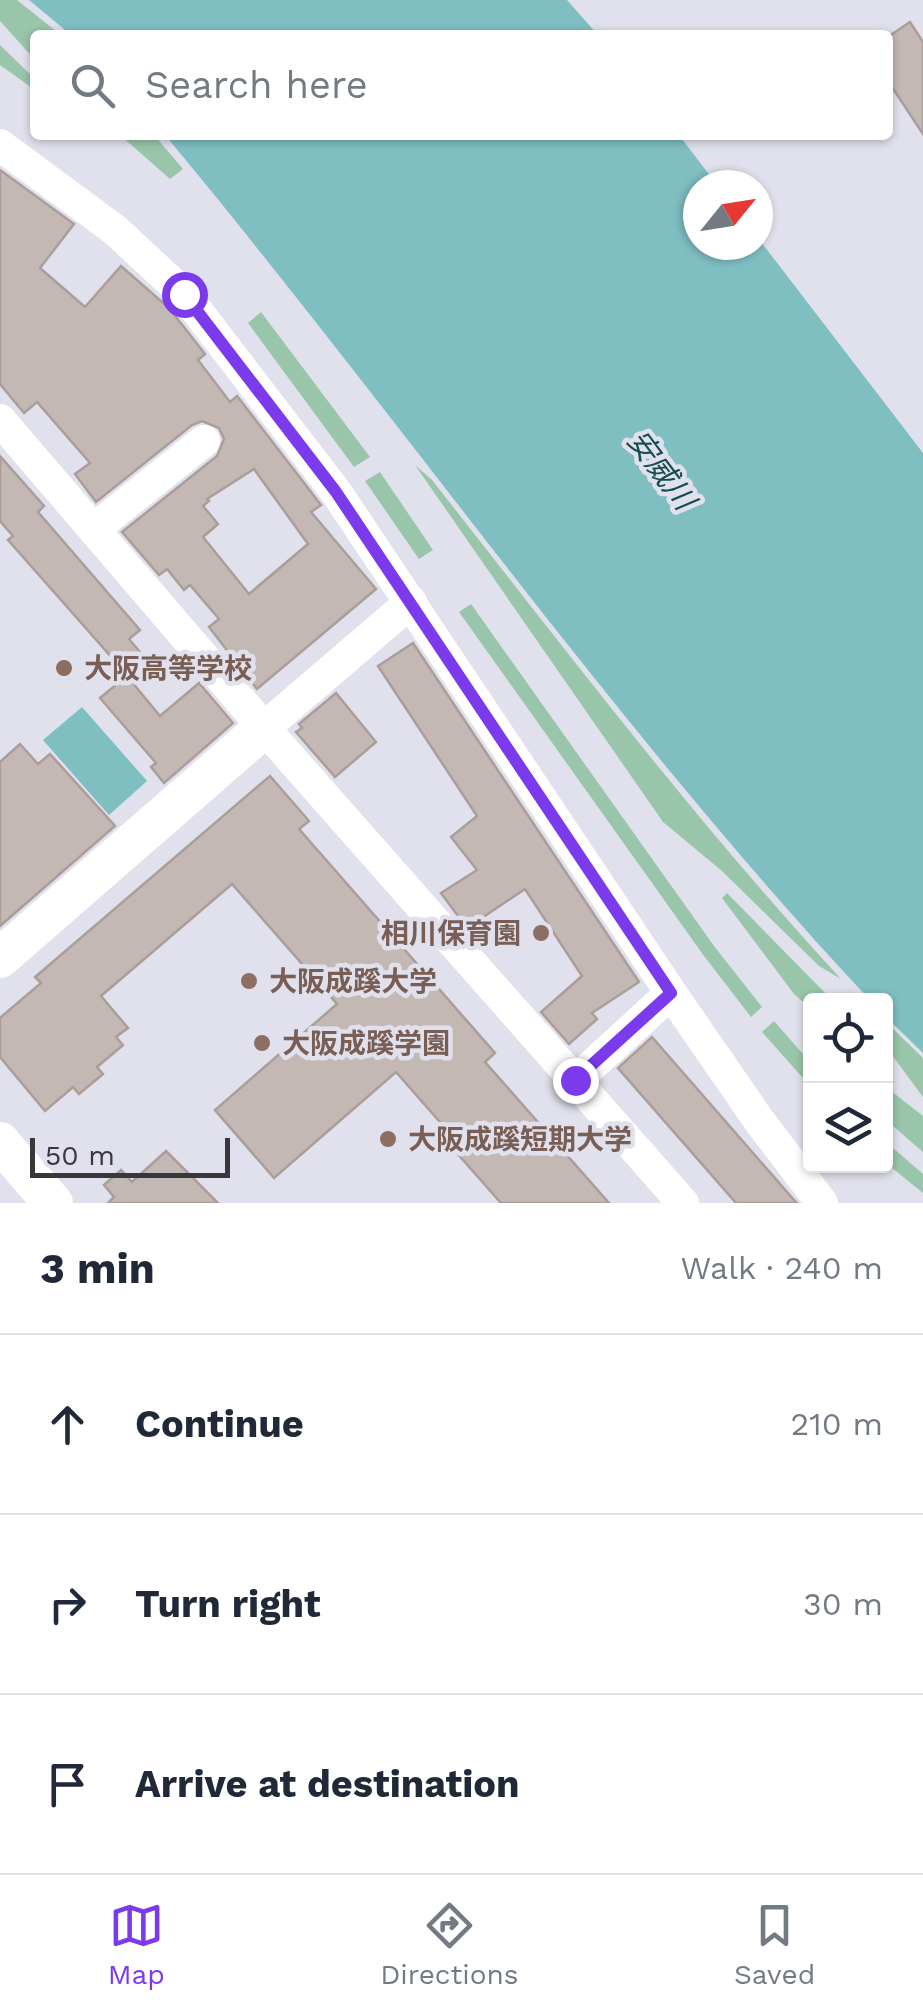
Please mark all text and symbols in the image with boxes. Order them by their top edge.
search box [30,30,893,140]
icon: search [65,58,120,113]
text: Search here [145,63,368,107]
north arrow [683,170,773,260]
route start [162,272,208,318]
water label: 安威川 [620,423,704,519]
place label: 大阪高等学校 [84,652,252,685]
marker: 大阪高等学校 [53,657,75,679]
place label: 相川保育園 [381,917,521,950]
marker: 相川保育園 [530,922,552,944]
place label: 大阪成蹊大学 [269,965,437,998]
marker: 大阪成蹊大学 [238,970,260,992]
map controls [803,993,893,1173]
button: locate [803,993,893,1083]
place label: 大阪成蹊学園 [282,1027,450,1060]
marker: 大阪成蹊学園 [251,1032,273,1054]
route end [553,1058,599,1104]
button: layers [803,1083,893,1173]
place label: 大阪成蹊短期大学 [408,1123,632,1156]
marker: 大阪成蹊短期大学 [377,1128,399,1150]
scale bar [30,1133,230,1178]
text: 50 m [45,1139,115,1172]
text: 3 min [40,1244,155,1293]
text: Walk · 240 m [681,1249,883,1287]
icon: ahead [40,1397,95,1452]
text: Continue [135,1402,304,1446]
text: 210 m [791,1405,883,1443]
icon: right [40,1577,95,1632]
text: Turn right [135,1582,321,1626]
text: 30 m [803,1585,883,1623]
icon: arrive [40,1757,95,1812]
text: Arrive at destination [135,1762,520,1806]
tab: Map [108,1898,165,1991]
tab: Directions [380,1898,519,1991]
tab: Saved [734,1898,815,1991]

